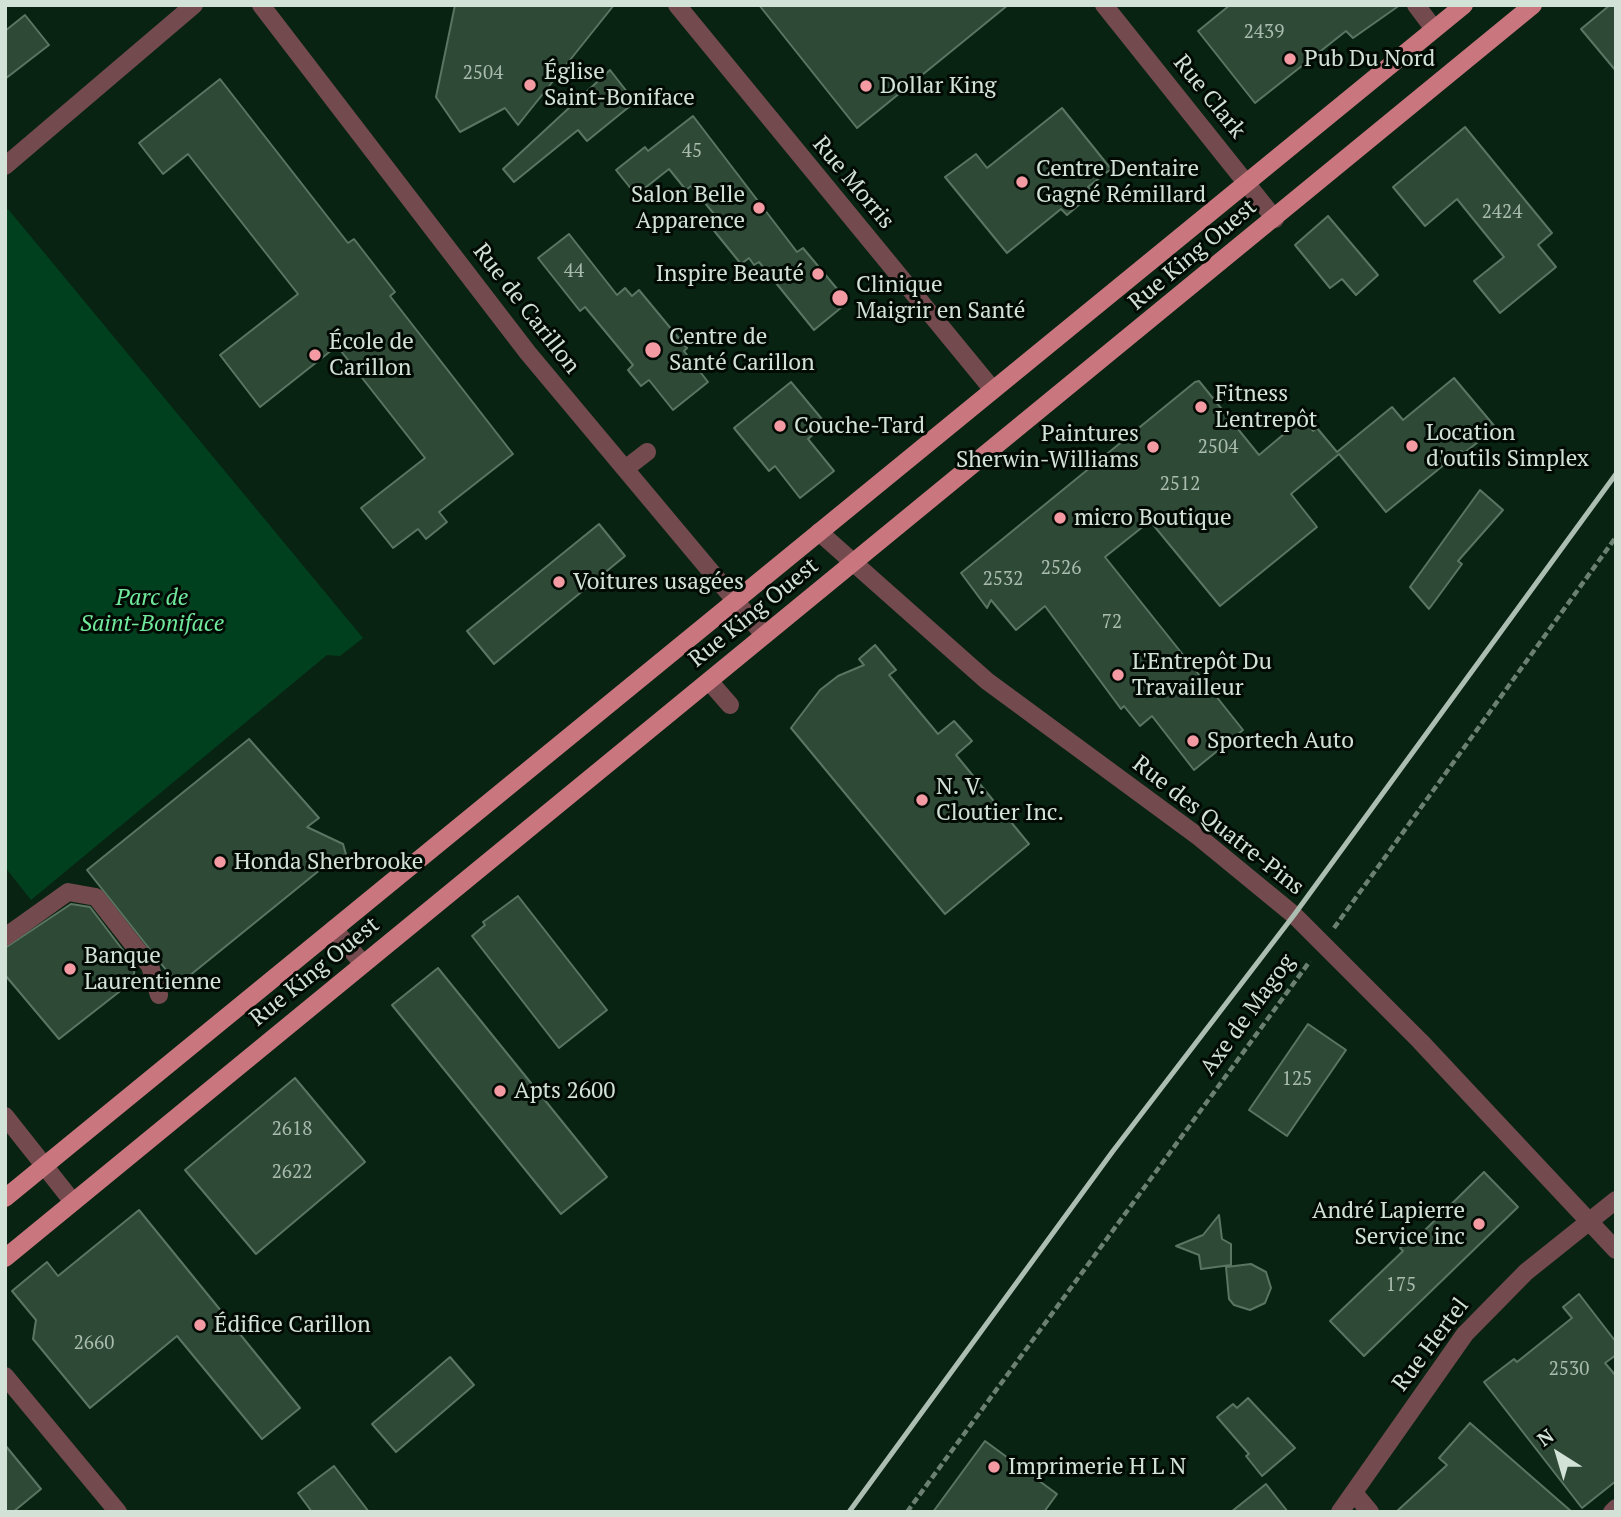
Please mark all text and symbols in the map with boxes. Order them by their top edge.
house number: 2439 [1244,22,1284,44]
place label: Pub Du Nord [1304,45,1435,73]
street label: Rue Clark [1167,50,1251,144]
marker: Pub Du Nord [1282,51,1298,67]
place label: Église Saint-Boniface [544,58,695,112]
house number: 2504 [463,63,503,85]
place label: Dollar King [880,72,996,100]
marker: Église Saint-Boniface [522,77,538,93]
marker: Dollar King [858,78,874,94]
street label: Rue Morris [806,131,900,235]
house number: 45 [682,141,702,163]
place label: Centre Dentaire Gagné Rémillard [1036,155,1206,209]
marker: Centre Dentaire Gagné Rémillard [1014,174,1030,190]
place label: Salon Belle Apparence [631,181,745,235]
street label: Rue King Ouest [1123,194,1263,316]
marker: Salon Belle Apparence [751,200,767,216]
house number: 2424 [1482,202,1522,224]
street label: Rue de Carillon [467,239,585,379]
place label: Inspire Beauté [656,260,804,288]
house number: 44 [564,261,584,283]
marker: Inspire Beauté [810,266,826,282]
place label: Clinique Maigrir en Santé [856,271,1025,325]
marker: Clinique Maigrir en Santé [830,288,850,308]
place label: Centre de Santé Carillon [669,323,815,377]
place label: École de Carillon [329,328,414,382]
marker: Centre de Santé Carillon [643,340,663,360]
marker: École de Carillon [307,347,323,363]
place label: Fitness L'entrepôt [1215,380,1317,434]
marker: Fitness L'entrepôt [1193,399,1209,415]
place label: Couche-Tard [794,412,925,440]
marker: Couche-Tard [772,418,788,434]
place label: Location d'outils Simplex [1426,419,1589,473]
place label: Paintures Sherwin-Williams [956,420,1139,474]
house number: 2504 [1198,437,1238,459]
marker: Location d'outils Simplex [1404,438,1420,454]
marker: Paintures Sherwin-Williams [1145,439,1161,455]
house number: 2512 [1160,474,1200,496]
place label: micro Boutique [1074,504,1232,532]
marker: micro Boutique [1052,510,1068,526]
street label: Rue King Ouest [684,552,824,674]
house number: 2526 [1041,558,1081,580]
place label: Voitures usagées [573,568,744,596]
house number: 2532 [983,569,1023,591]
marker: Voitures usagées [551,574,567,590]
park label: Parc de Saint-Boniface [80,584,224,638]
house number: 72 [1102,612,1122,634]
place label: L'Entrepôt Du Travailleur [1132,648,1272,702]
marker: L'Entrepôt Du Travailleur [1110,667,1126,683]
place label: Sportech Auto [1207,727,1354,755]
marker: Sportech Auto [1185,733,1201,749]
street label: Rue des Quatre-Pins [1127,751,1309,901]
place label: N. V. Cloutier Inc. [936,773,1064,827]
marker: N. V. Cloutier Inc. [914,792,930,808]
place label: Honda Sherbrooke [234,848,423,876]
marker: Honda Sherbrooke [212,854,228,870]
street label: Rue King Ouest [245,911,385,1033]
place label: Banque Laurentienne [84,942,221,996]
street label: Axe de Magog [1195,949,1301,1081]
marker: Banque Laurentienne [62,961,78,977]
house number: 125 [1282,1069,1312,1091]
place label: Apts 2600 [514,1077,616,1105]
marker: Apts 2600 [492,1083,508,1099]
house number: 2618 [272,1119,312,1141]
house number: 2622 [272,1162,312,1184]
place label: André Lapierre Service inc [1312,1197,1465,1251]
marker: André Lapierre Service inc [1471,1216,1487,1232]
house number: 175 [1386,1275,1416,1297]
street label: Rue Hertel [1387,1293,1475,1397]
place label: Édifice Carillon [214,1311,371,1339]
marker: Édifice Carillon [192,1317,208,1333]
house number: 2660 [74,1333,114,1355]
house number: 2530 [1549,1359,1589,1381]
north arrow [1523,1419,1593,1489]
text: N [1532,1423,1558,1451]
place label: Imprimerie H L N [1008,1453,1186,1481]
marker: Imprimerie H L N [986,1459,1002,1475]

